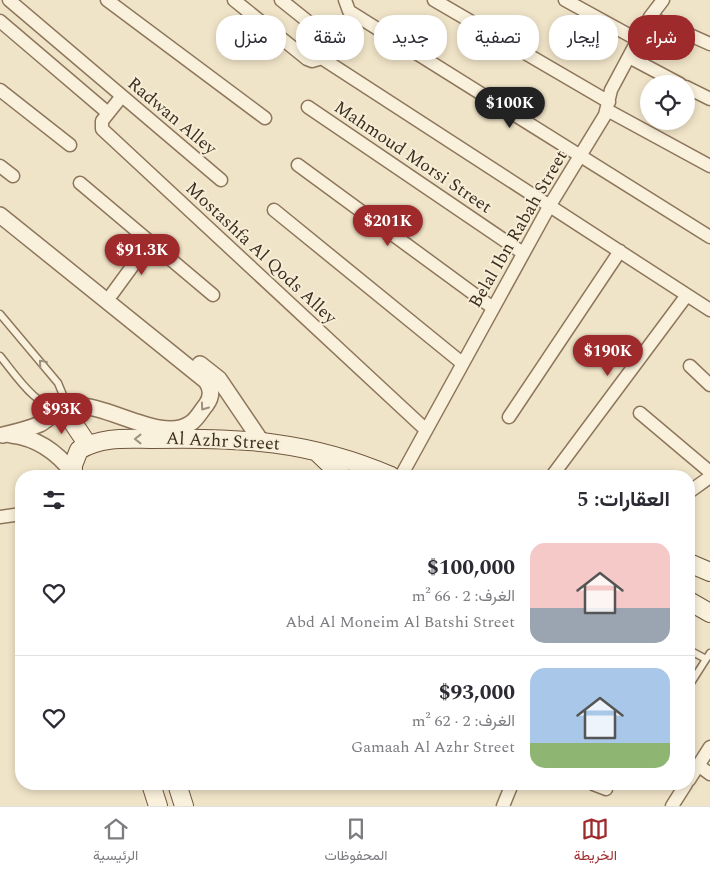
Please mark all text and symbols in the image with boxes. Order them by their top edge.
chip: منزل [216,15,286,60]
chip: شقة [296,15,364,60]
chip: جديد [374,15,447,60]
chip: تصفية [457,15,539,60]
chip: إيجار [549,15,618,60]
chip: شراء [628,15,695,60]
street label: Radwan Alley [121,70,224,162]
map controls [640,75,695,130]
button: locate [640,75,695,130]
pin: $100K [475,86,545,129]
text: $100K [486,91,534,115]
street label: Mahmoud Morsi Street [329,94,497,220]
street label: Belal Ibn Rabah Street [462,145,574,313]
street label: Mostashfa Al Qods Alley [179,175,344,331]
pin: $201K [353,204,423,247]
text: $201K [364,209,412,233]
pin: $91.3K [101,234,183,276]
text: $91.3K [116,238,168,262]
pin: $190K [573,334,643,377]
text: $190K [584,339,632,363]
one-way arrow [39,360,48,369]
pin: $93K [32,392,92,435]
text: $93K [42,397,82,421]
one-way arrow [201,401,210,411]
street label: Al Azhr Street [165,425,281,457]
one-way arrow [134,434,142,444]
text: العقارات: 5 [577,484,670,516]
icon: filters [40,486,68,514]
text: $100,000 [427,552,515,584]
icon: home [570,563,630,623]
icon: heart [40,579,68,607]
text: الغرف: 2 · 66 m² [412,584,515,608]
text: Abd Al Moneim Al Batshi Street [285,610,515,634]
text: $93,000 [439,677,515,709]
icon: home [570,688,630,748]
icon: heart [40,704,68,732]
text: الغرف: 2 · 62 m² [412,709,515,733]
text: Gamaah Al Azhr Street [351,735,515,759]
tab: الرئيسية [93,815,138,868]
tab: المحفوظات [324,815,388,868]
tab: الخريطة [574,815,617,868]

